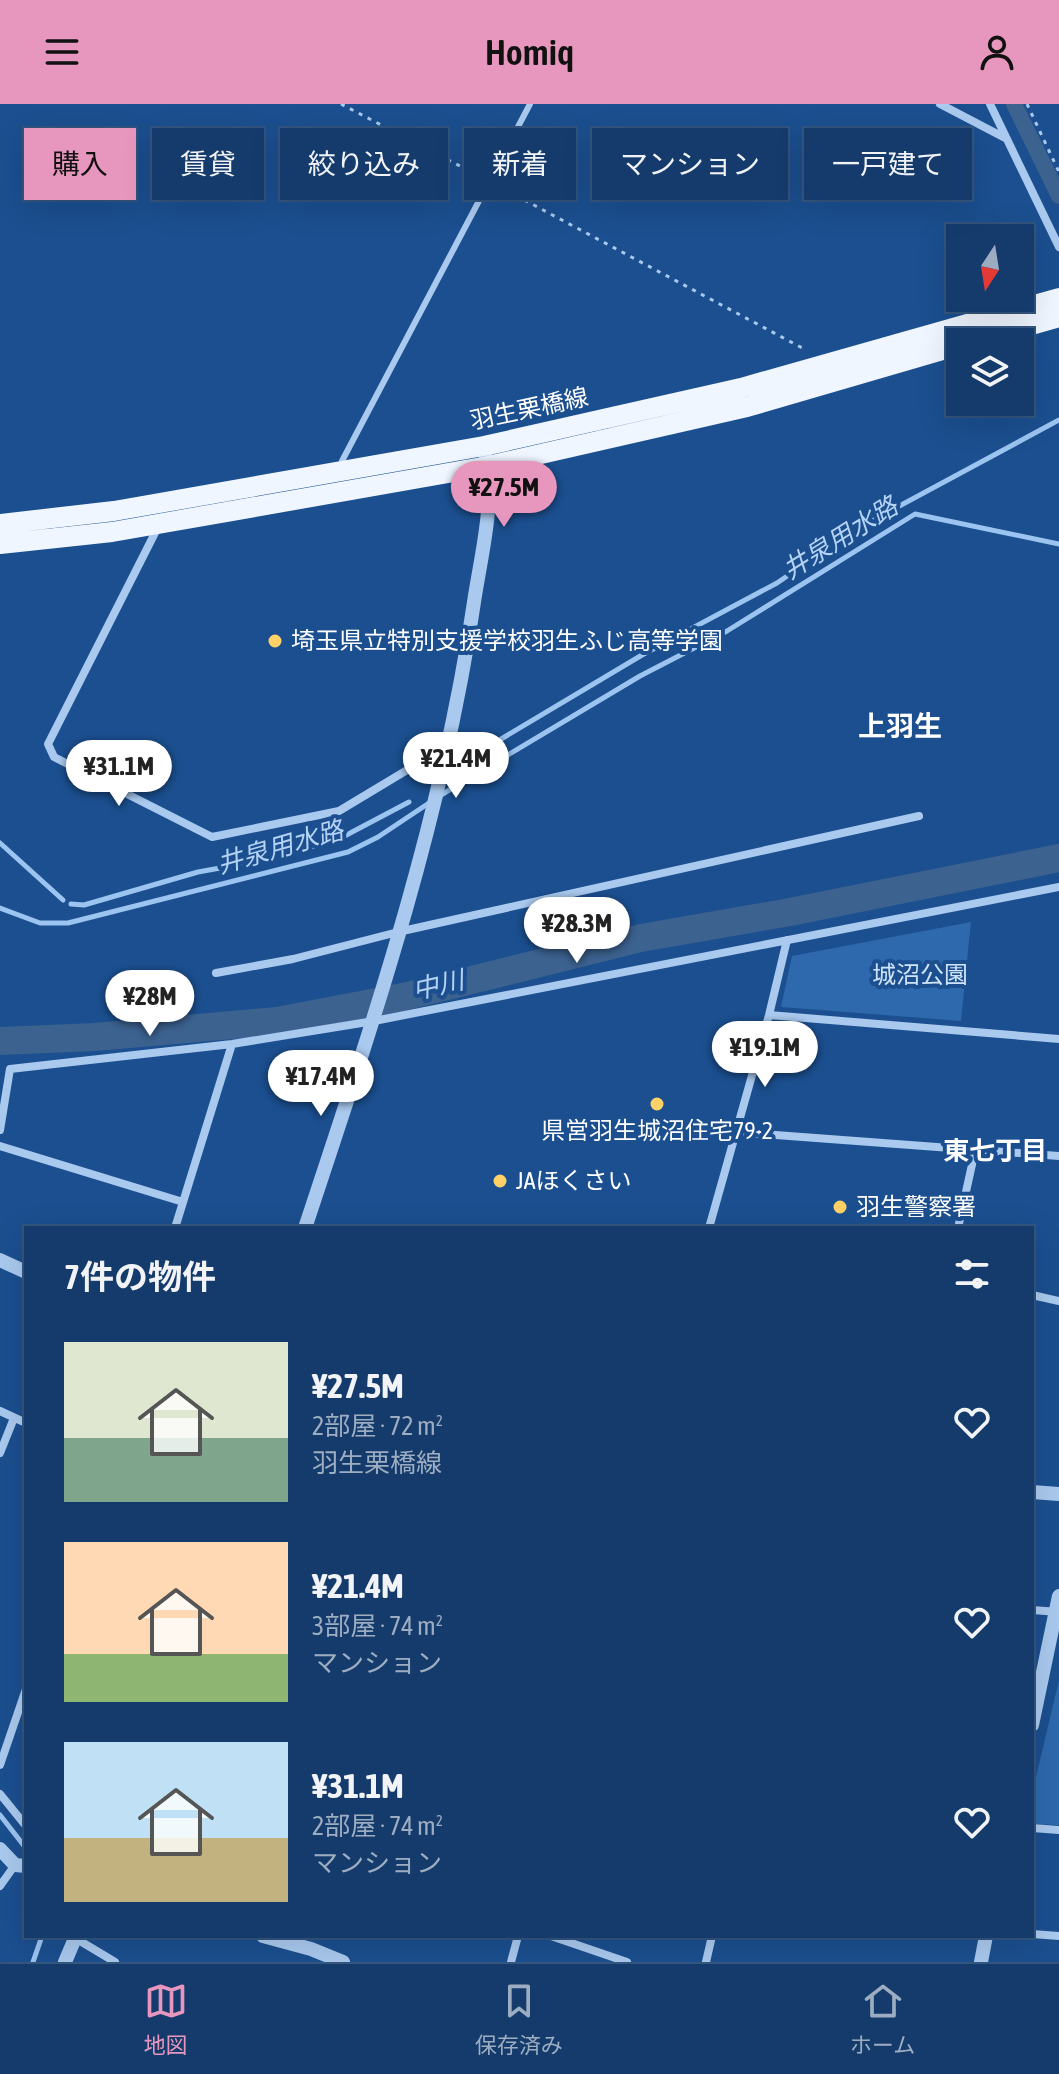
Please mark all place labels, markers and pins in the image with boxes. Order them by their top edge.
pin: ¥27.5M [439,461,569,529]
place label: 埼玉県立特別支援学校羽生ふじ高等学園 [291,627,723,654]
marker: 埼玉県立特別支援学校羽生ふじ高等学園 [266,632,284,650]
pin: ¥21.4M [391,732,521,800]
pin: ¥31.1M [54,740,184,808]
pin: ¥28.3M [512,897,642,965]
pin: ¥28M [103,970,197,1038]
pin: ¥19.1M [700,1021,830,1089]
pin: ¥17.4M [256,1050,386,1118]
marker: 県営羽生城沼住宅79-2 [648,1095,666,1113]
place label: 県営羽生城沼住宅79-2 [541,1117,773,1144]
place label: JAほくさい [516,1167,631,1194]
marker: JAほくさい [491,1172,509,1190]
place label: 羽生警察署 [856,1193,976,1220]
marker: 羽生警察署 [831,1198,849,1216]

